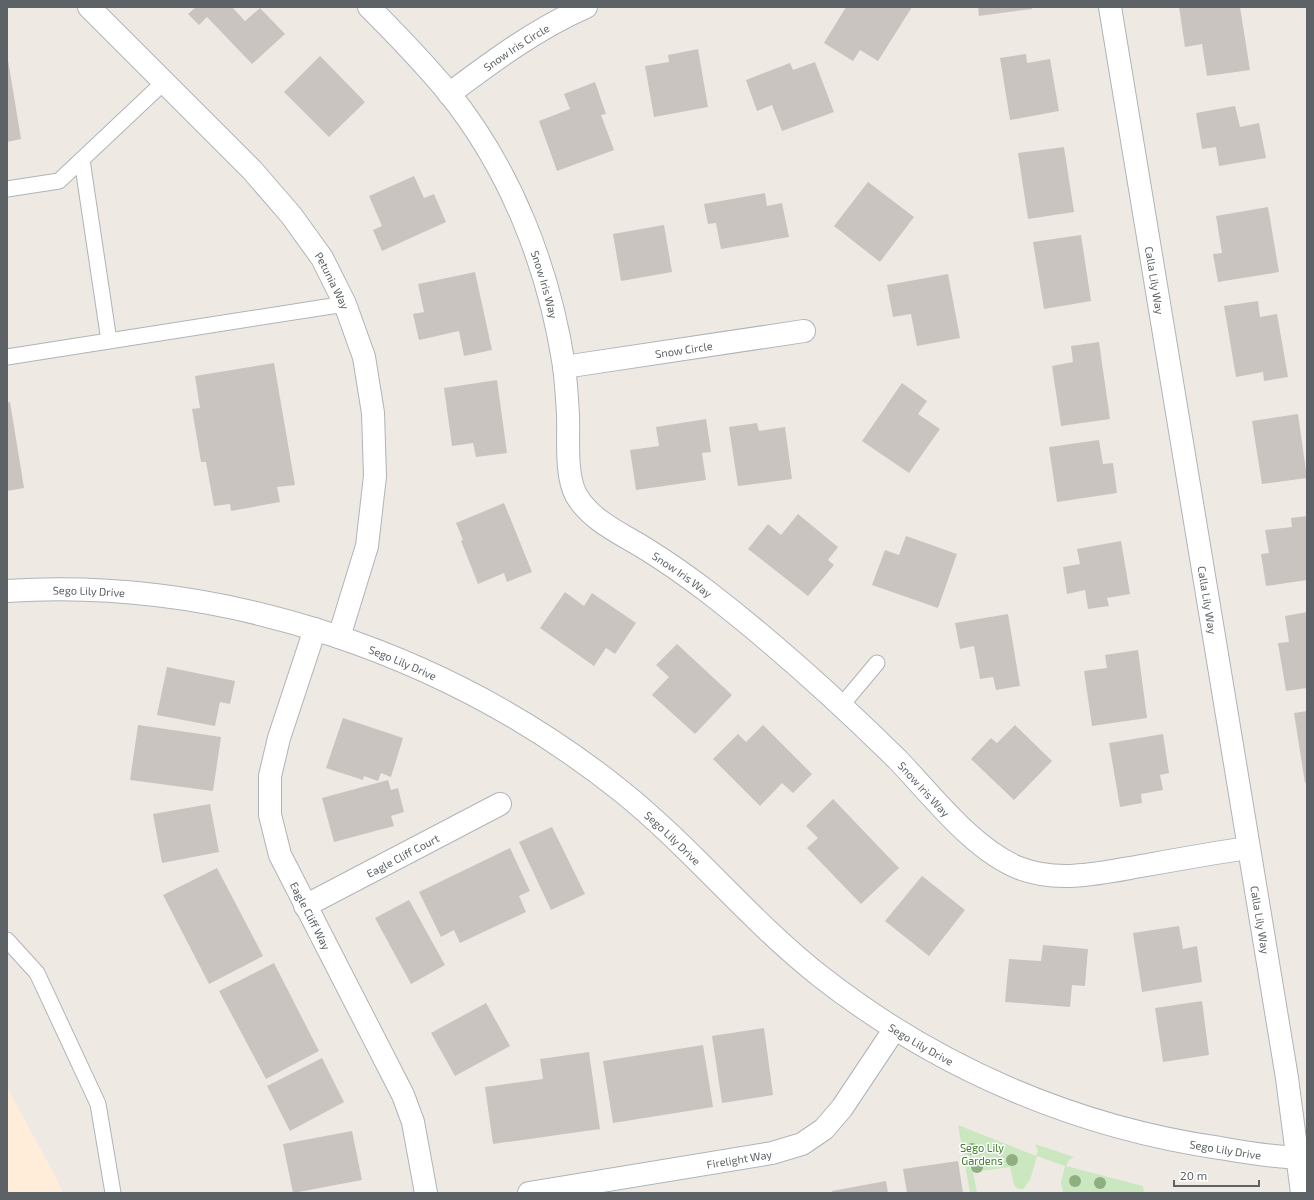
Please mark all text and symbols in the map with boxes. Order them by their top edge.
street label: Snow Iris Circle [481,21,551,73]
street label: Calla Lily Way [1143,245,1167,315]
street label: Snow Iris Way [529,248,561,320]
street label: Petunia Way [313,249,353,311]
street label: Snow Circle [654,338,713,360]
street label: Snow Iris Way [650,548,715,600]
street label: Calla Lily Way [1196,565,1220,635]
street label: Sego Lily Drive [53,583,126,599]
street label: Sego Lily Drive [367,642,439,682]
street label: Snow Iris Way [896,758,953,819]
street label: Sego Lily Drive [642,808,704,867]
street label: Eagle Cliff Court [364,831,441,879]
street label: Eagle Cliff Way [288,879,334,952]
street label: Calla Lily Way [1249,885,1273,955]
street label: Sego Lily Drive [887,1020,956,1067]
street label: Sego Lily Drive [1189,1137,1262,1161]
park label: Sego Lily Gardens [960,1141,1004,1167]
street label: Firelight Way [705,1147,773,1170]
scale bar [1174,1162,1259,1188]
text: 20 m [1180,1168,1207,1182]

